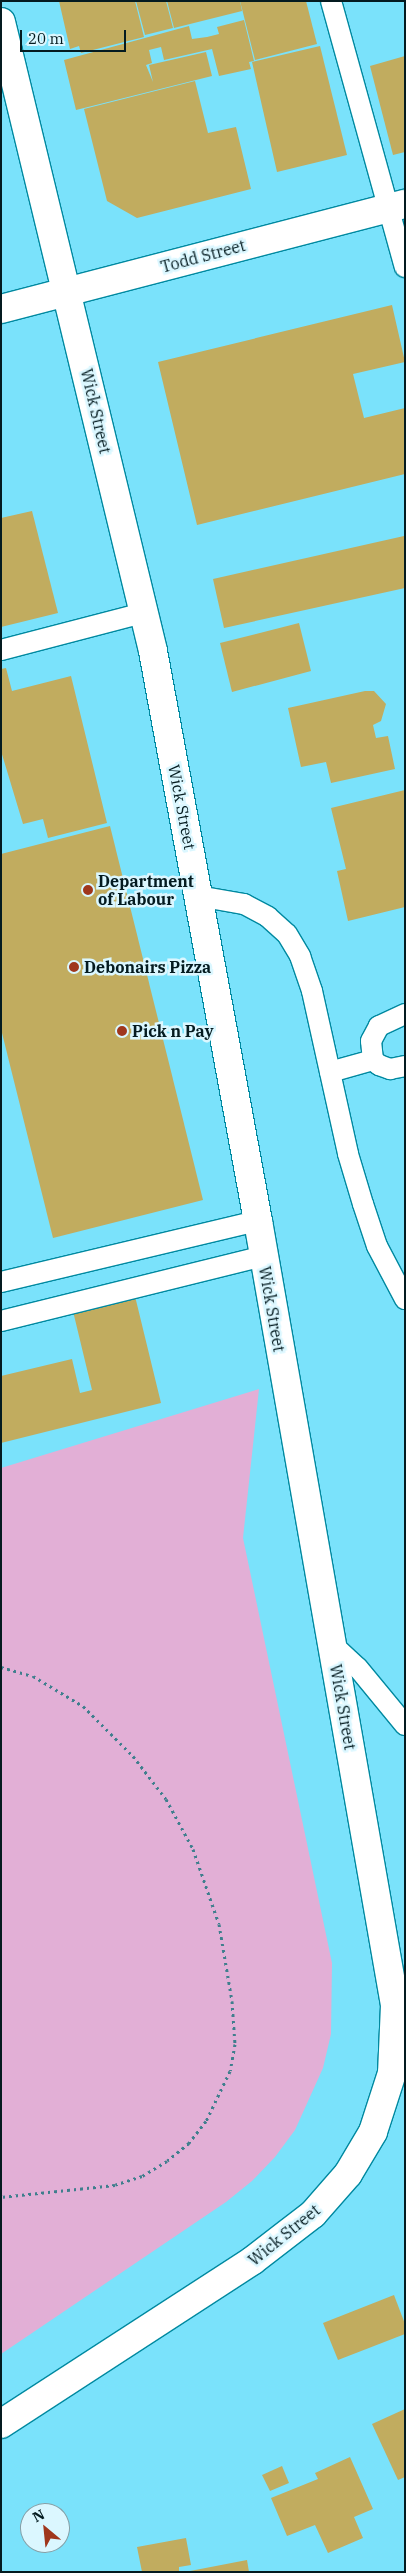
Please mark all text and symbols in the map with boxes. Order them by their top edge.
scale bar [22,20,129,52]
text: 20 m [28,29,64,48]
street label: Todd Street [158,235,248,277]
street label: Wick Street [77,367,115,455]
street label: Wick Street [164,763,200,851]
place label: Department of Labour [98,871,194,909]
marker: Department of Labour [82,884,94,896]
place label: Debonairs Pizza [84,957,211,977]
marker: Debonairs Pizza [68,961,80,973]
place label: Pick n Pay [132,1021,214,1041]
marker: Pick n Pay [116,1025,128,1037]
street label: Wick Street [255,1265,289,1353]
street label: Wick Street [326,1663,360,1751]
street label: Wick Street [244,2200,324,2270]
north arrow [20,2503,70,2553]
text: N [29,2505,48,2526]

